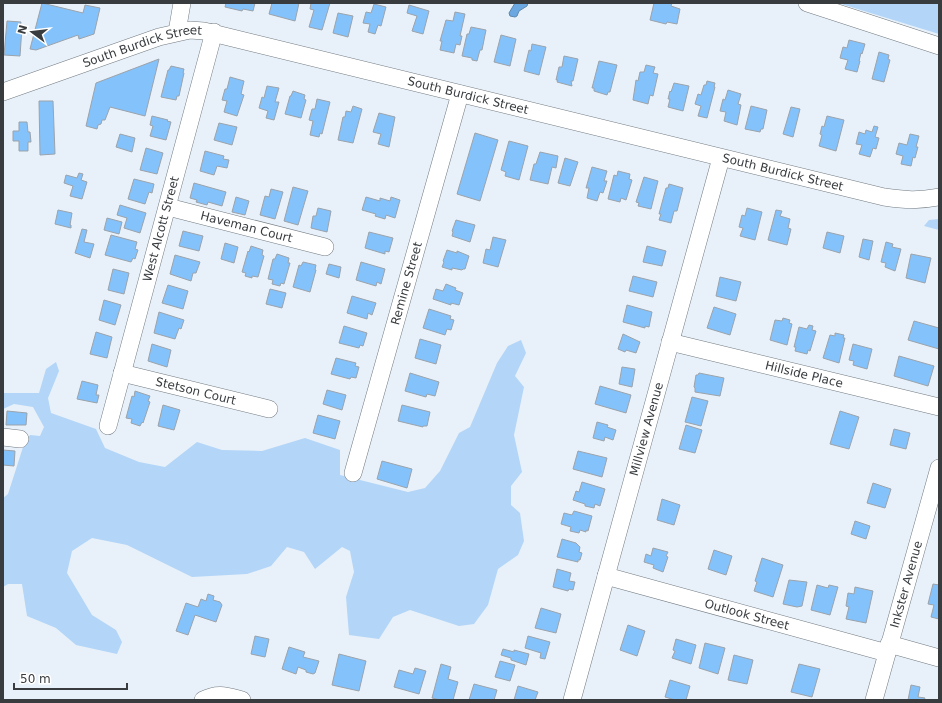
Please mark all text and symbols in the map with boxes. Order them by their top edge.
north arrow [12,12,52,52]
text: N [15,23,30,36]
street label: South Burdick Street [81,23,203,70]
street label: South Burdick Street [406,74,530,117]
street label: South Burdick Street [721,151,845,194]
street label: West Alcott Street [140,174,182,283]
street label: Haveman Court [199,209,294,246]
street label: Remine Street [388,240,425,326]
street label: Hillside Place [764,358,844,391]
street label: Stetson Court [154,374,238,408]
street label: Millview Avenue [627,381,666,477]
street label: Inkster Avenue [888,539,925,630]
street label: Outlook Street [703,596,791,633]
scale bar [14,665,127,691]
text: 50 m [20,672,51,686]

